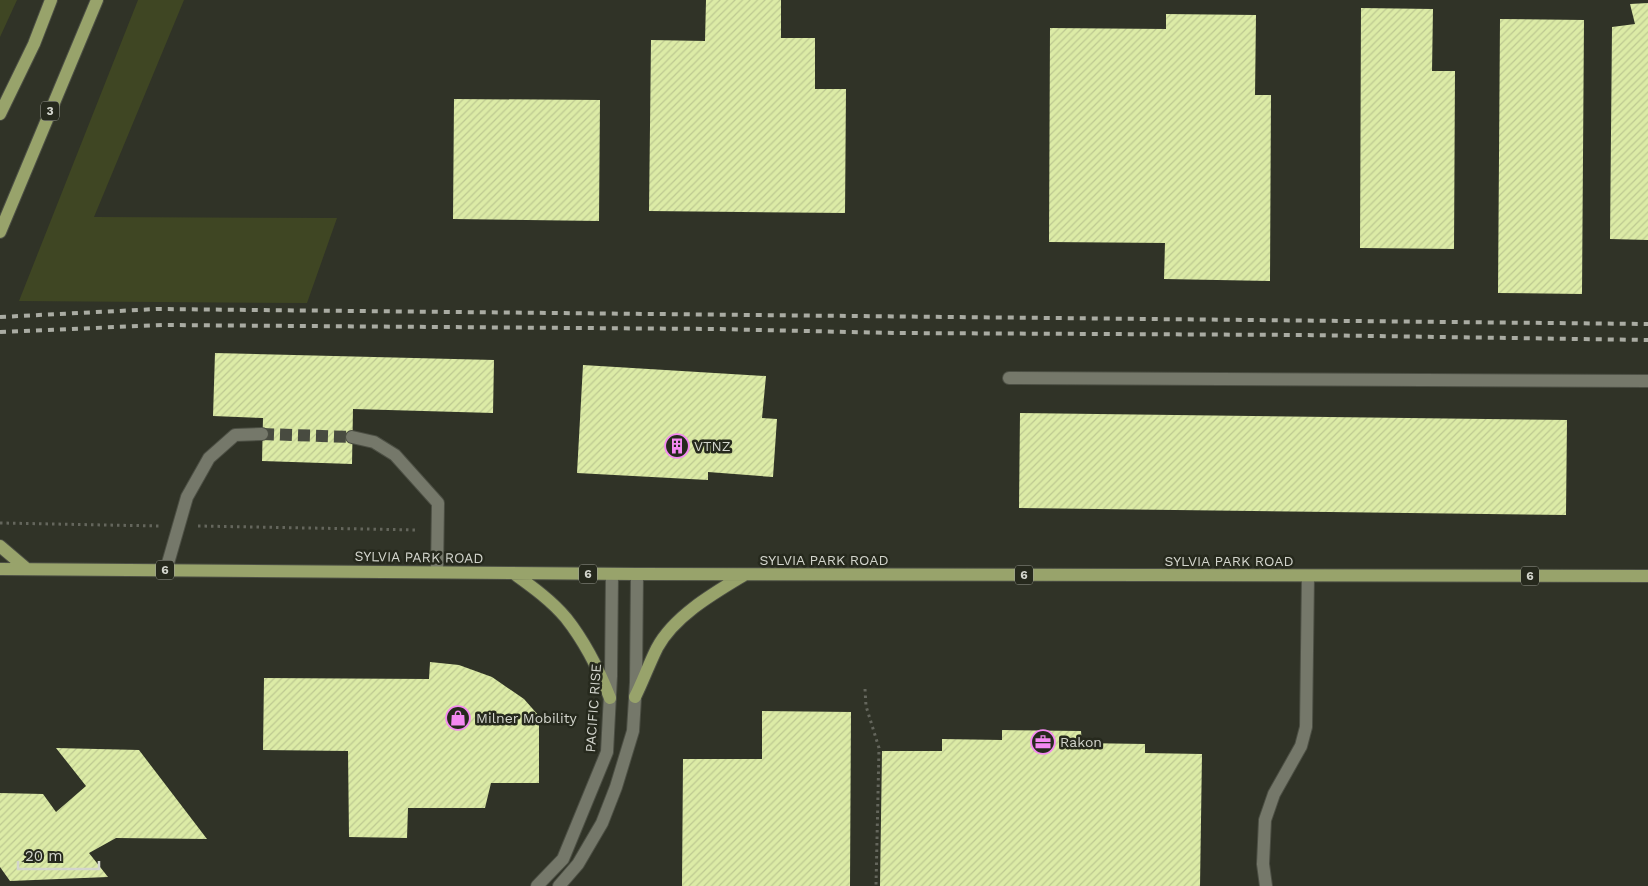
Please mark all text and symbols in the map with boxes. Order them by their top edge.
road number: 3 [41,102,59,120]
building icon: VTNZ [664,433,690,459]
place label: VTNZ [694,438,731,454]
street label: SYLVIA PARK ROAD [354,548,484,566]
street label: SYLVIA PARK ROAD [760,552,888,568]
street label: SYLVIA PARK ROAD [1165,553,1293,569]
road number: 6 [156,560,174,580]
road number: 6 [579,564,597,584]
road number: 6 [1015,566,1033,584]
road number: 6 [1521,566,1539,586]
street label: PACIFIC RISE [582,663,604,753]
shop icon: Milner Mobility [445,705,471,731]
place label: Milner Mobility [476,710,577,726]
office icon: Rakon [1030,729,1056,755]
place label: Rakon [1060,734,1102,750]
scale bar [18,838,99,870]
text: 20 m [25,847,63,865]

